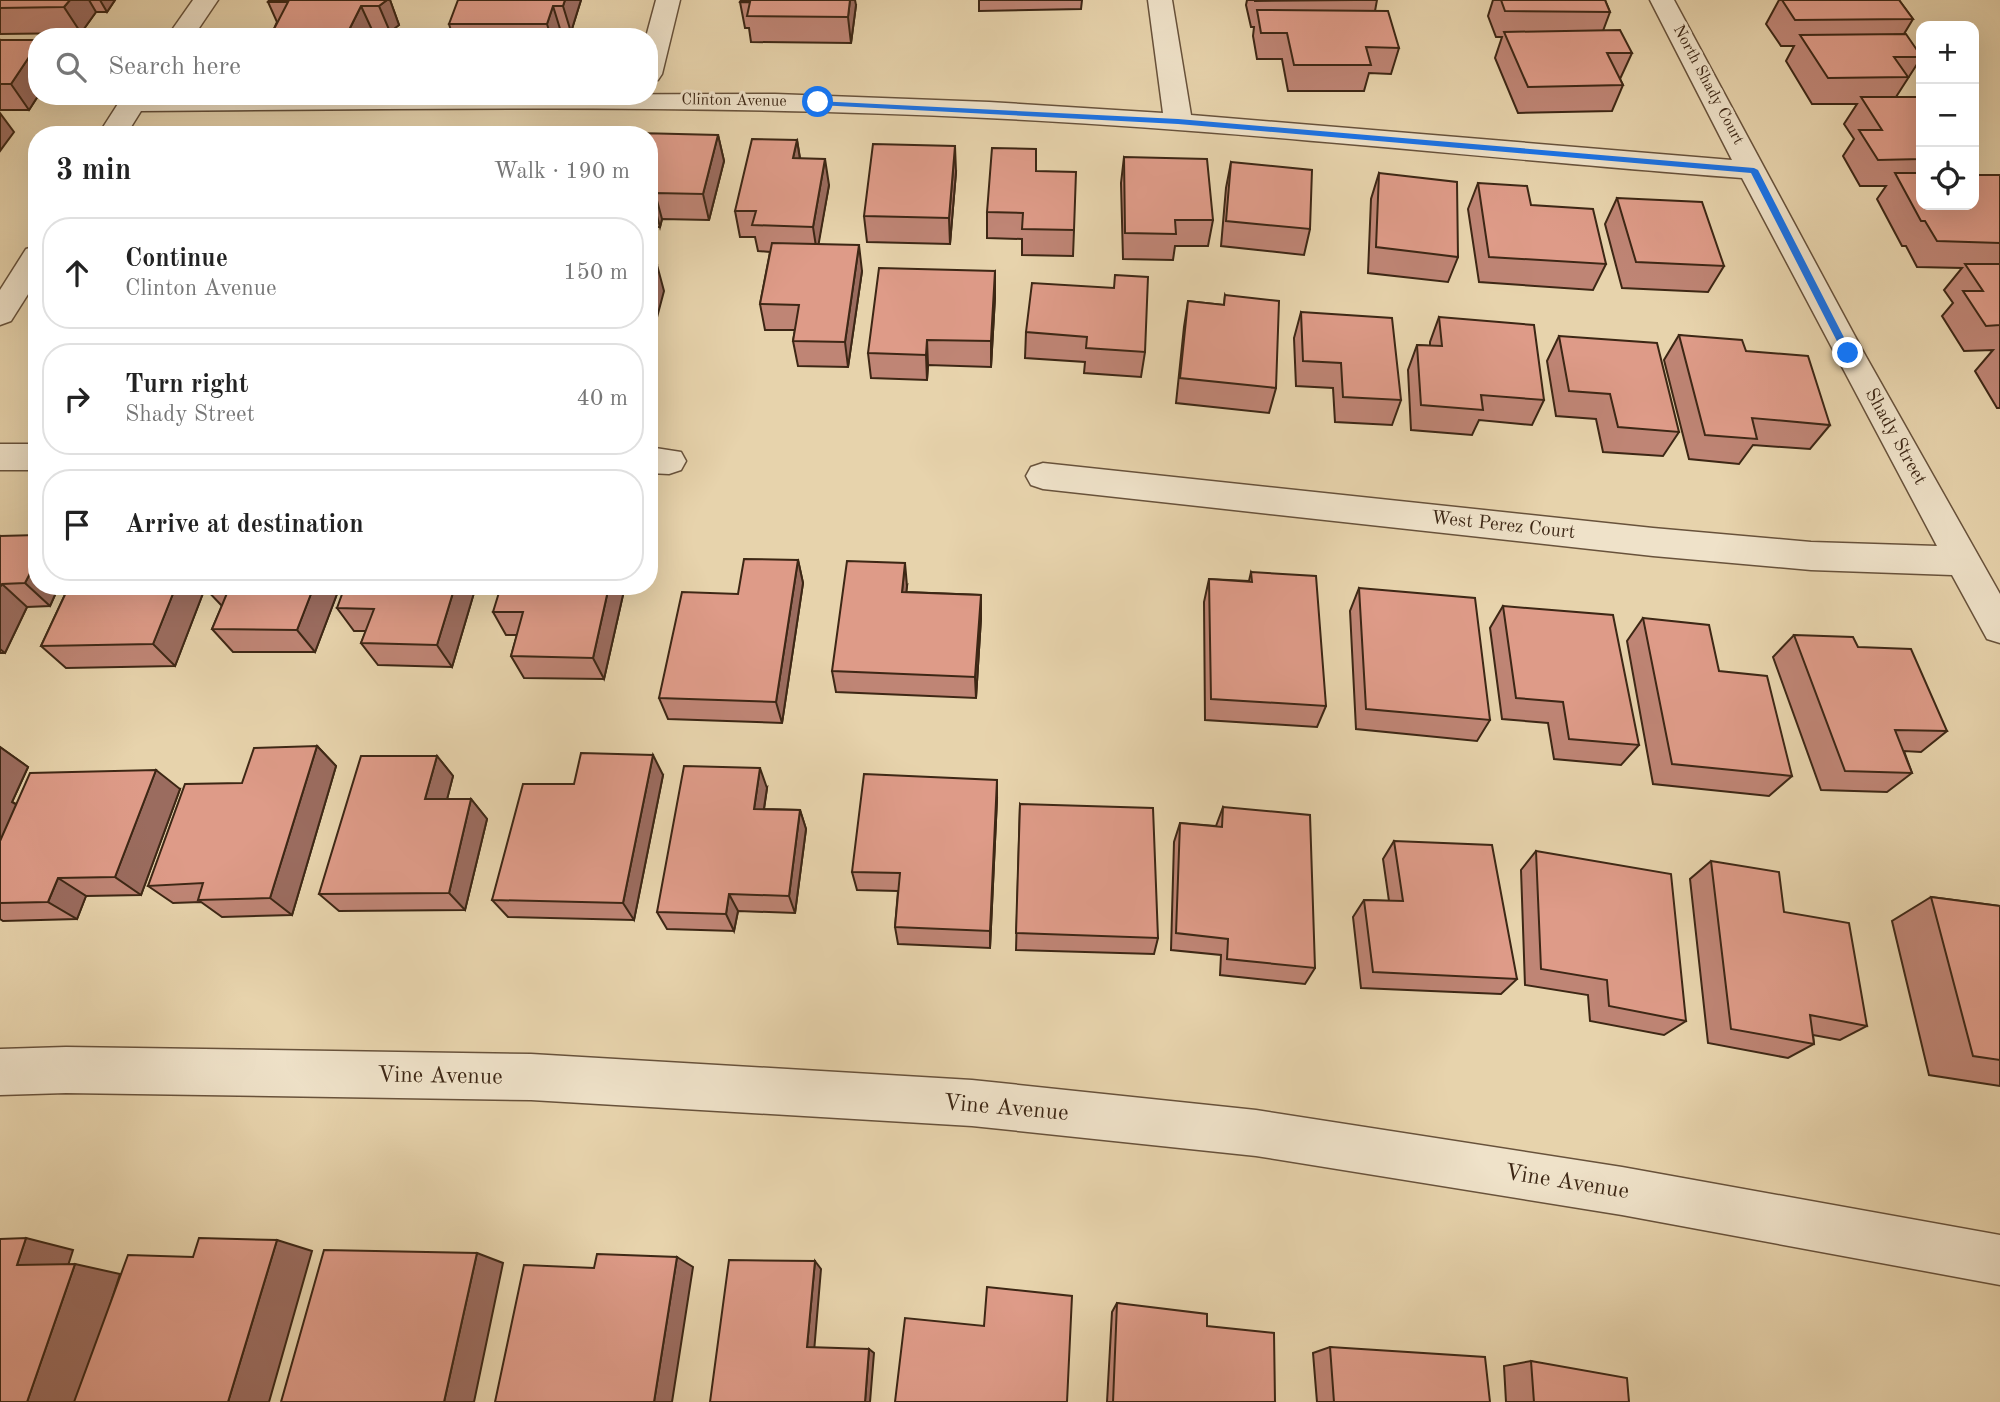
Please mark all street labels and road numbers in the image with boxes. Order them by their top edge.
street label: North Shady Court [1670,23,1746,148]
street label: Clinton Avenue [681,92,787,110]
street label: Shady Street [1861,386,1929,488]
street label: West Perez Court [1430,509,1576,543]
street label: Vine Avenue [377,1063,503,1089]
street label: Vine Avenue [943,1091,1069,1125]
street label: Vine Avenue [1503,1161,1631,1203]

